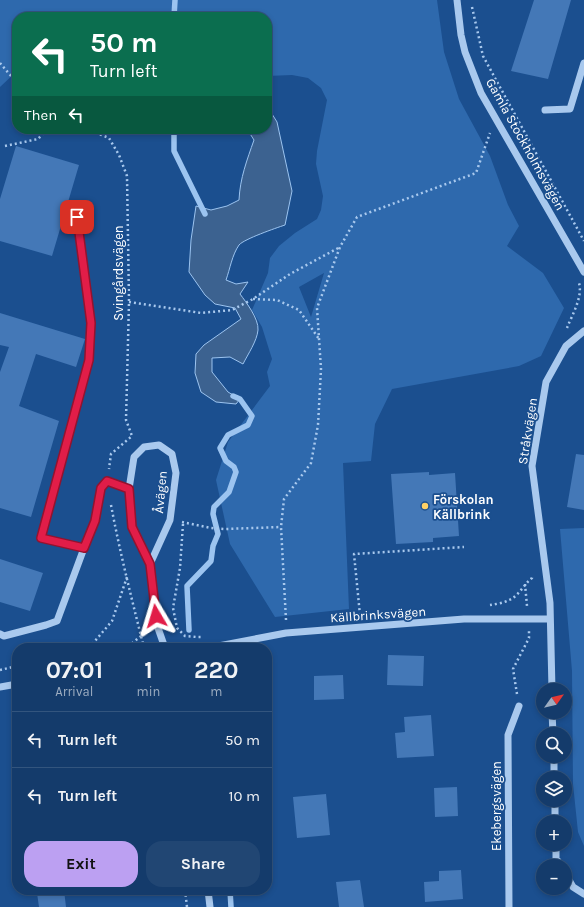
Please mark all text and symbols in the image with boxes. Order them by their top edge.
text: 50 m [90,26,158,59]
icon: left [24,28,76,80]
text: Turn left [90,60,158,82]
street label: Gamla Stockholmsvägen [483,76,568,213]
icon: left [65,104,87,126]
text: Then [24,106,57,124]
pin [60,200,94,234]
icon: arrive [66,206,88,228]
street label: Svingårdsvägen [111,225,126,321]
street label: Stråkvägen [515,397,540,466]
street label: Åvägen [150,470,170,514]
place label: Förskolan Källbrink [433,492,494,522]
marker: Förskolan Källbrink [420,501,430,511]
position arrow [135,595,177,637]
street label: Källbrinksvägen [330,604,427,625]
text: 07:01 [46,656,103,684]
text: 1 [144,656,153,684]
text: 220 [194,656,238,684]
north arrow [536,683,572,719]
map controls [536,683,572,895]
text: Arrival [55,684,93,699]
text: min [137,684,160,699]
text: m [210,684,222,699]
button: search [536,727,572,763]
icon: left [24,729,46,751]
text: Turn left [58,731,117,749]
text: 50 m [225,731,260,749]
street label: Ekebergsvägen [489,761,504,851]
button: layers [536,771,572,807]
icon: left [24,785,46,807]
text: Turn left [58,787,117,805]
text: 10 m [229,787,260,805]
button: + [536,815,572,851]
button: Exit [24,841,138,887]
button: Share [146,841,260,887]
button: − [536,859,572,895]

